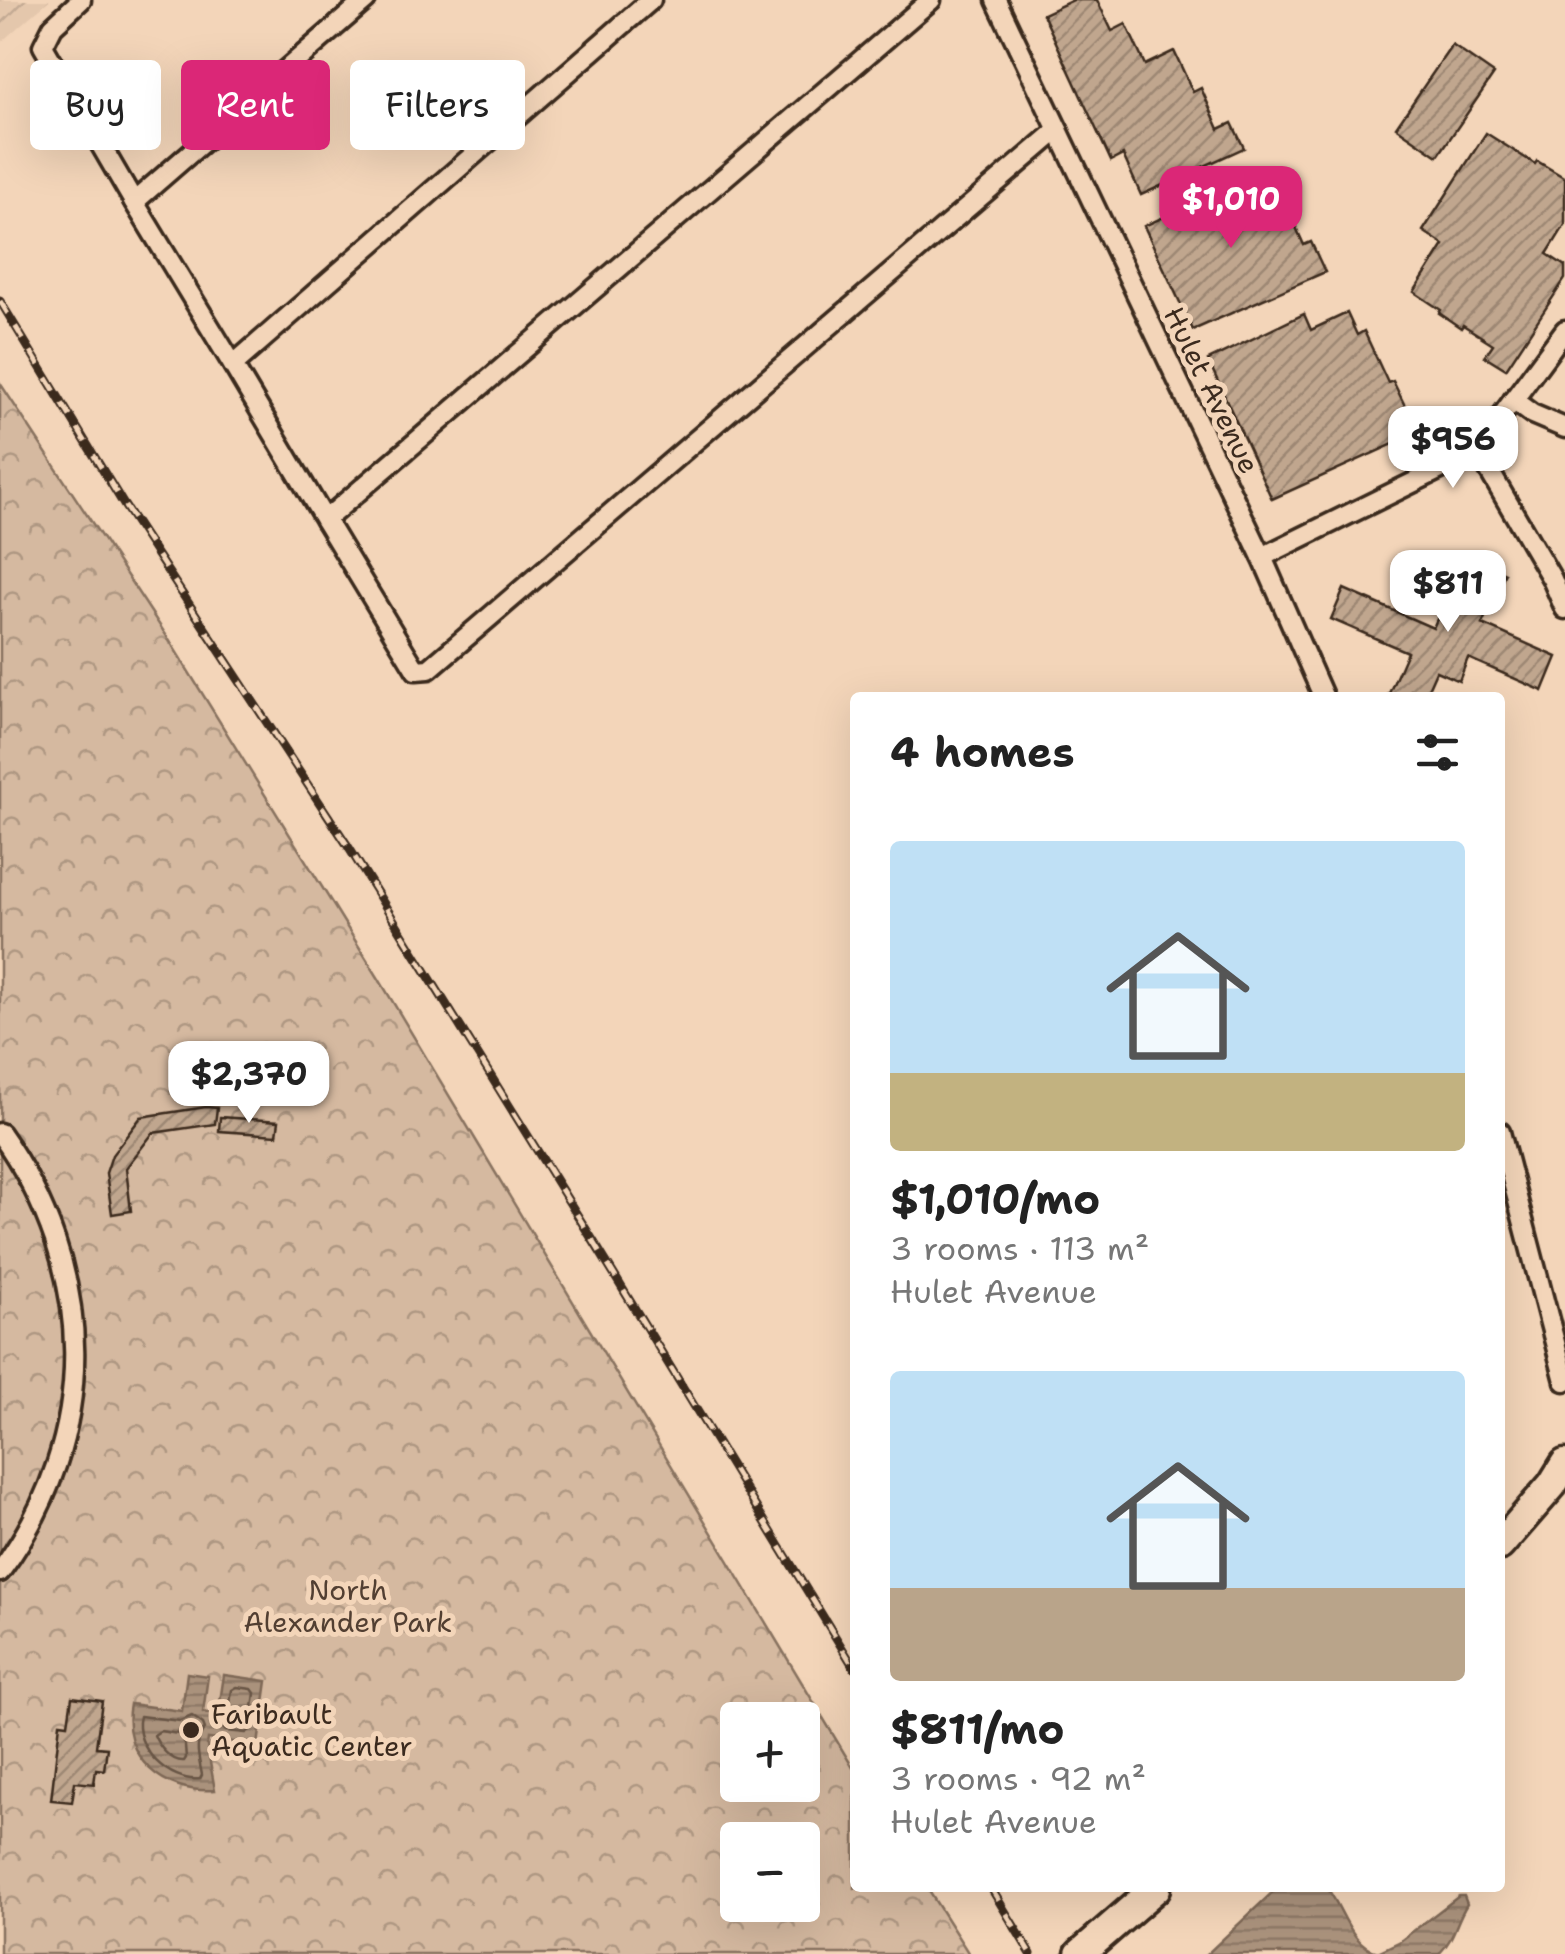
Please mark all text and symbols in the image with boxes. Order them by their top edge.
chip: Buy [30,60,161,150]
chip: Rent [181,60,330,150]
chip: Filters [350,60,525,150]
pin: $1,010 [1150,166,1312,251]
text: $1,010 [1181,177,1281,220]
street label: Hulet Avenue [1155,300,1269,480]
pin: $956 [1394,406,1512,491]
text: $956 [1410,417,1496,460]
pin: $811 [1389,550,1507,635]
text: $811 [1412,561,1484,604]
text: 4 homes [890,724,1075,780]
icon: filters [1410,725,1465,780]
icon: home [1088,906,1268,1086]
pin: $2,370 [168,1041,330,1126]
text: $2,370 [190,1052,308,1095]
text: $1,010/mo [890,1171,1100,1227]
text: 3 rooms · 113 m² [890,1227,1149,1270]
text: Hulet Avenue [890,1270,1097,1313]
icon: home [1088,1436,1268,1616]
park label: North Alexander Park [244,1571,452,1641]
place label: Faribault Aquatic Center [211,1695,413,1765]
text: $811/mo [890,1701,1065,1757]
map controls [720,1702,820,1922]
button: + [720,1702,820,1802]
marker: Faribault Aquatic Center [180,1719,202,1741]
text: 3 rooms · 92 m² [890,1757,1146,1800]
text: Hulet Avenue [890,1800,1097,1843]
button: − [720,1822,820,1922]

